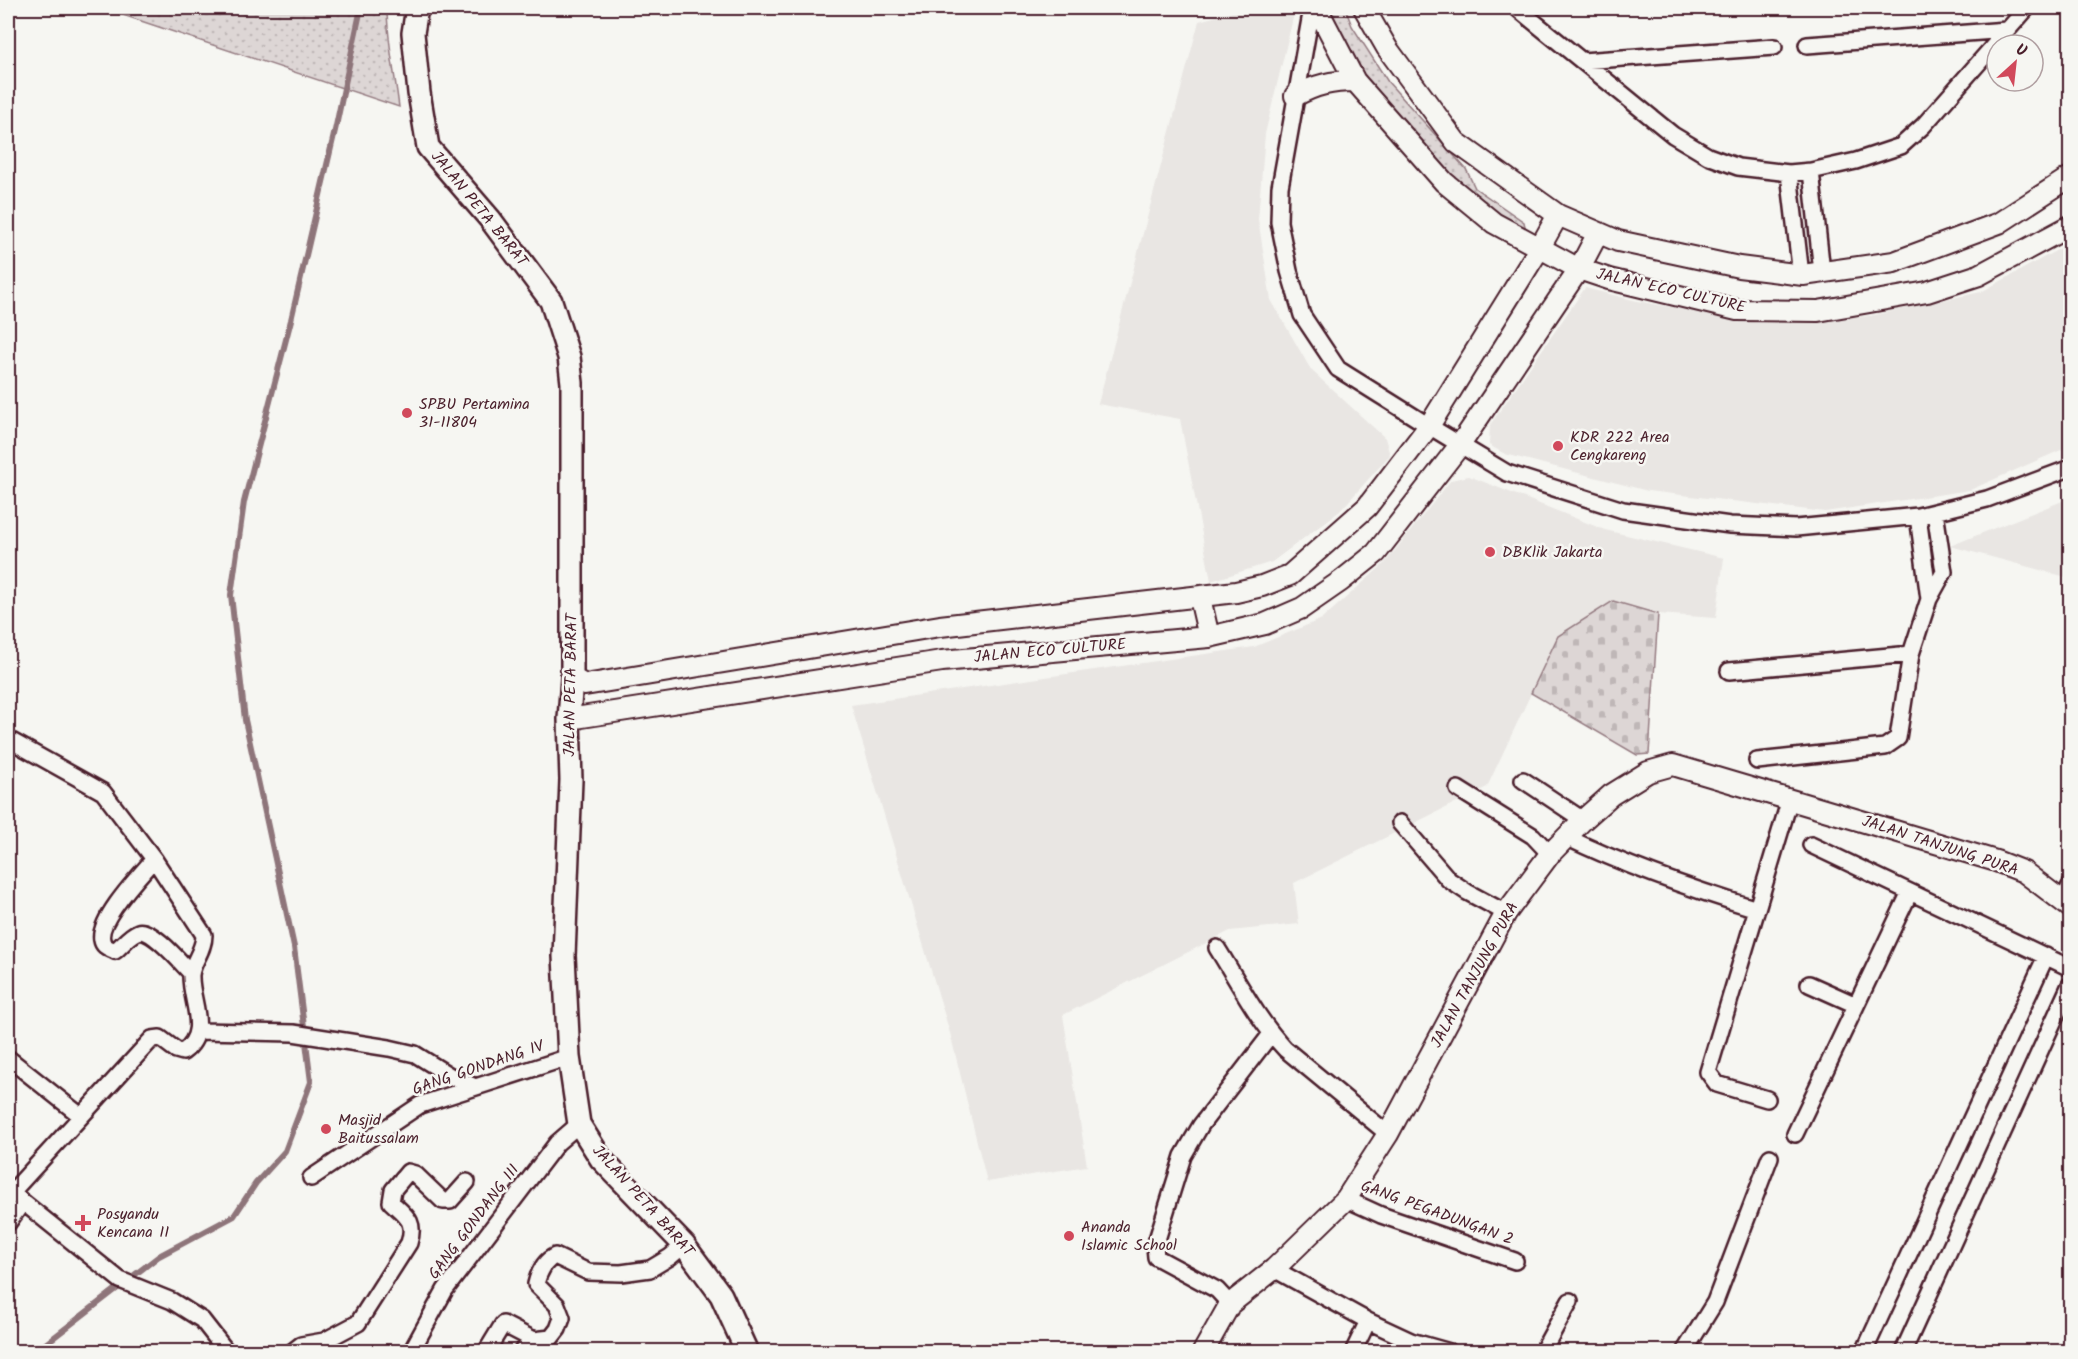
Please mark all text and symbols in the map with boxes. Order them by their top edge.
north arrow [1985,33,2045,93]
text: U [2011,38,2031,64]
street label: JALAN PETA BARAT [424,145,535,274]
street label: JALAN ECO CULTURE [1594,262,1749,321]
place label: SPBU Pertamina 31-11804 [419,392,530,435]
marker: SPBU Pertamina 31-11804 [400,406,414,420]
place label: KDR 222 Area Cengkareng [1570,425,1670,468]
marker: KDR 222 Area Cengkareng [1551,439,1565,453]
place label: DBKlik Jakarta [1502,540,1603,565]
marker: DBKlik Jakarta [1483,545,1497,559]
street label: JALAN PETA BARAT [557,612,585,757]
street label: JALAN ECO CULTURE [973,632,1128,670]
street label: JALAN TANJUNG PURA [1858,809,2022,883]
street label: JALAN TANJUNG PURA [1424,897,1526,1053]
street label: GANG GONDANG IV [409,1033,548,1102]
place label: Masjid Baitussalam [338,1108,419,1151]
marker: Masjid Baitussalam [319,1122,333,1136]
street label: JALAN PETA BARAT [586,1139,701,1264]
street label: GANG GONDANG III [422,1159,526,1285]
street label: GANG PEGADUNGAN 2 [1357,1174,1517,1252]
place label: Posyandu Kencana II [97,1202,169,1245]
marker: Posyandu Kencana II [74,1214,92,1232]
place label: Ananda Islamic School [1081,1215,1177,1258]
marker: Ananda Islamic School [1062,1229,1076,1243]

